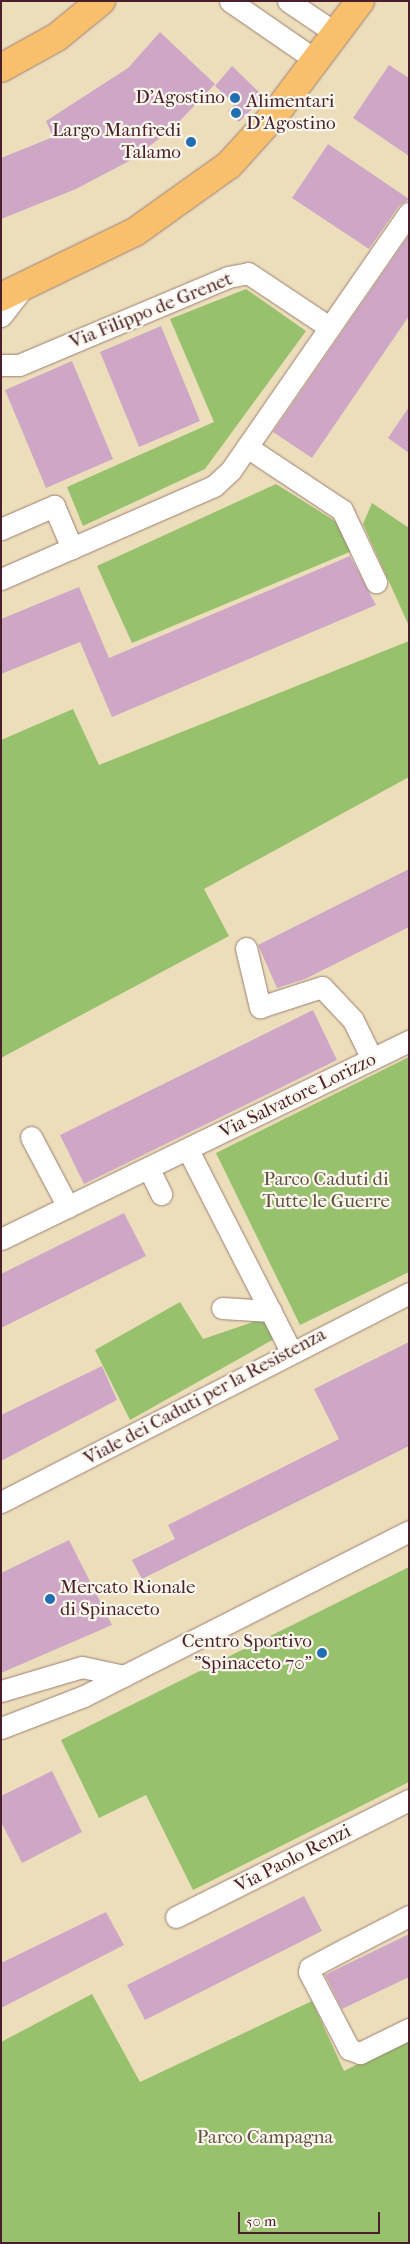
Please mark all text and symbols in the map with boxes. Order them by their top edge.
place label: D'Agostino [135,87,225,109]
place label: Alimentari D'Agostino [246,91,336,135]
marker: D'Agostino [229,92,241,104]
marker: Alimentari D'Agostino [230,107,242,119]
place label: Largo Manfredi Talamo [52,120,181,164]
marker: Largo Manfredi Talamo [185,136,197,148]
street label: Via Filippo de Grenet [66,268,236,354]
street label: Via Salvatore Lorizzo [216,1048,380,1144]
park label: Parco Caduti di Tutte le Guerre [262,1169,390,1213]
street label: Viale dei Caduti per la Resistenza [80,1323,330,1471]
place label: Mercato Rionale di Spinaceto [60,1577,195,1621]
marker: Mercato Rionale di Spinaceto [44,1593,56,1605]
place label: Centro Sportivo "Spinaceto 70" [182,1631,312,1675]
marker: Centro Sportivo "Spinaceto 70" [316,1647,328,1659]
street label: Via Paolo Renzi [231,1820,355,1898]
park label: Parco Campagna [197,2127,333,2149]
scale bar [240,2202,382,2234]
text: 50 m [246,2212,276,2230]

